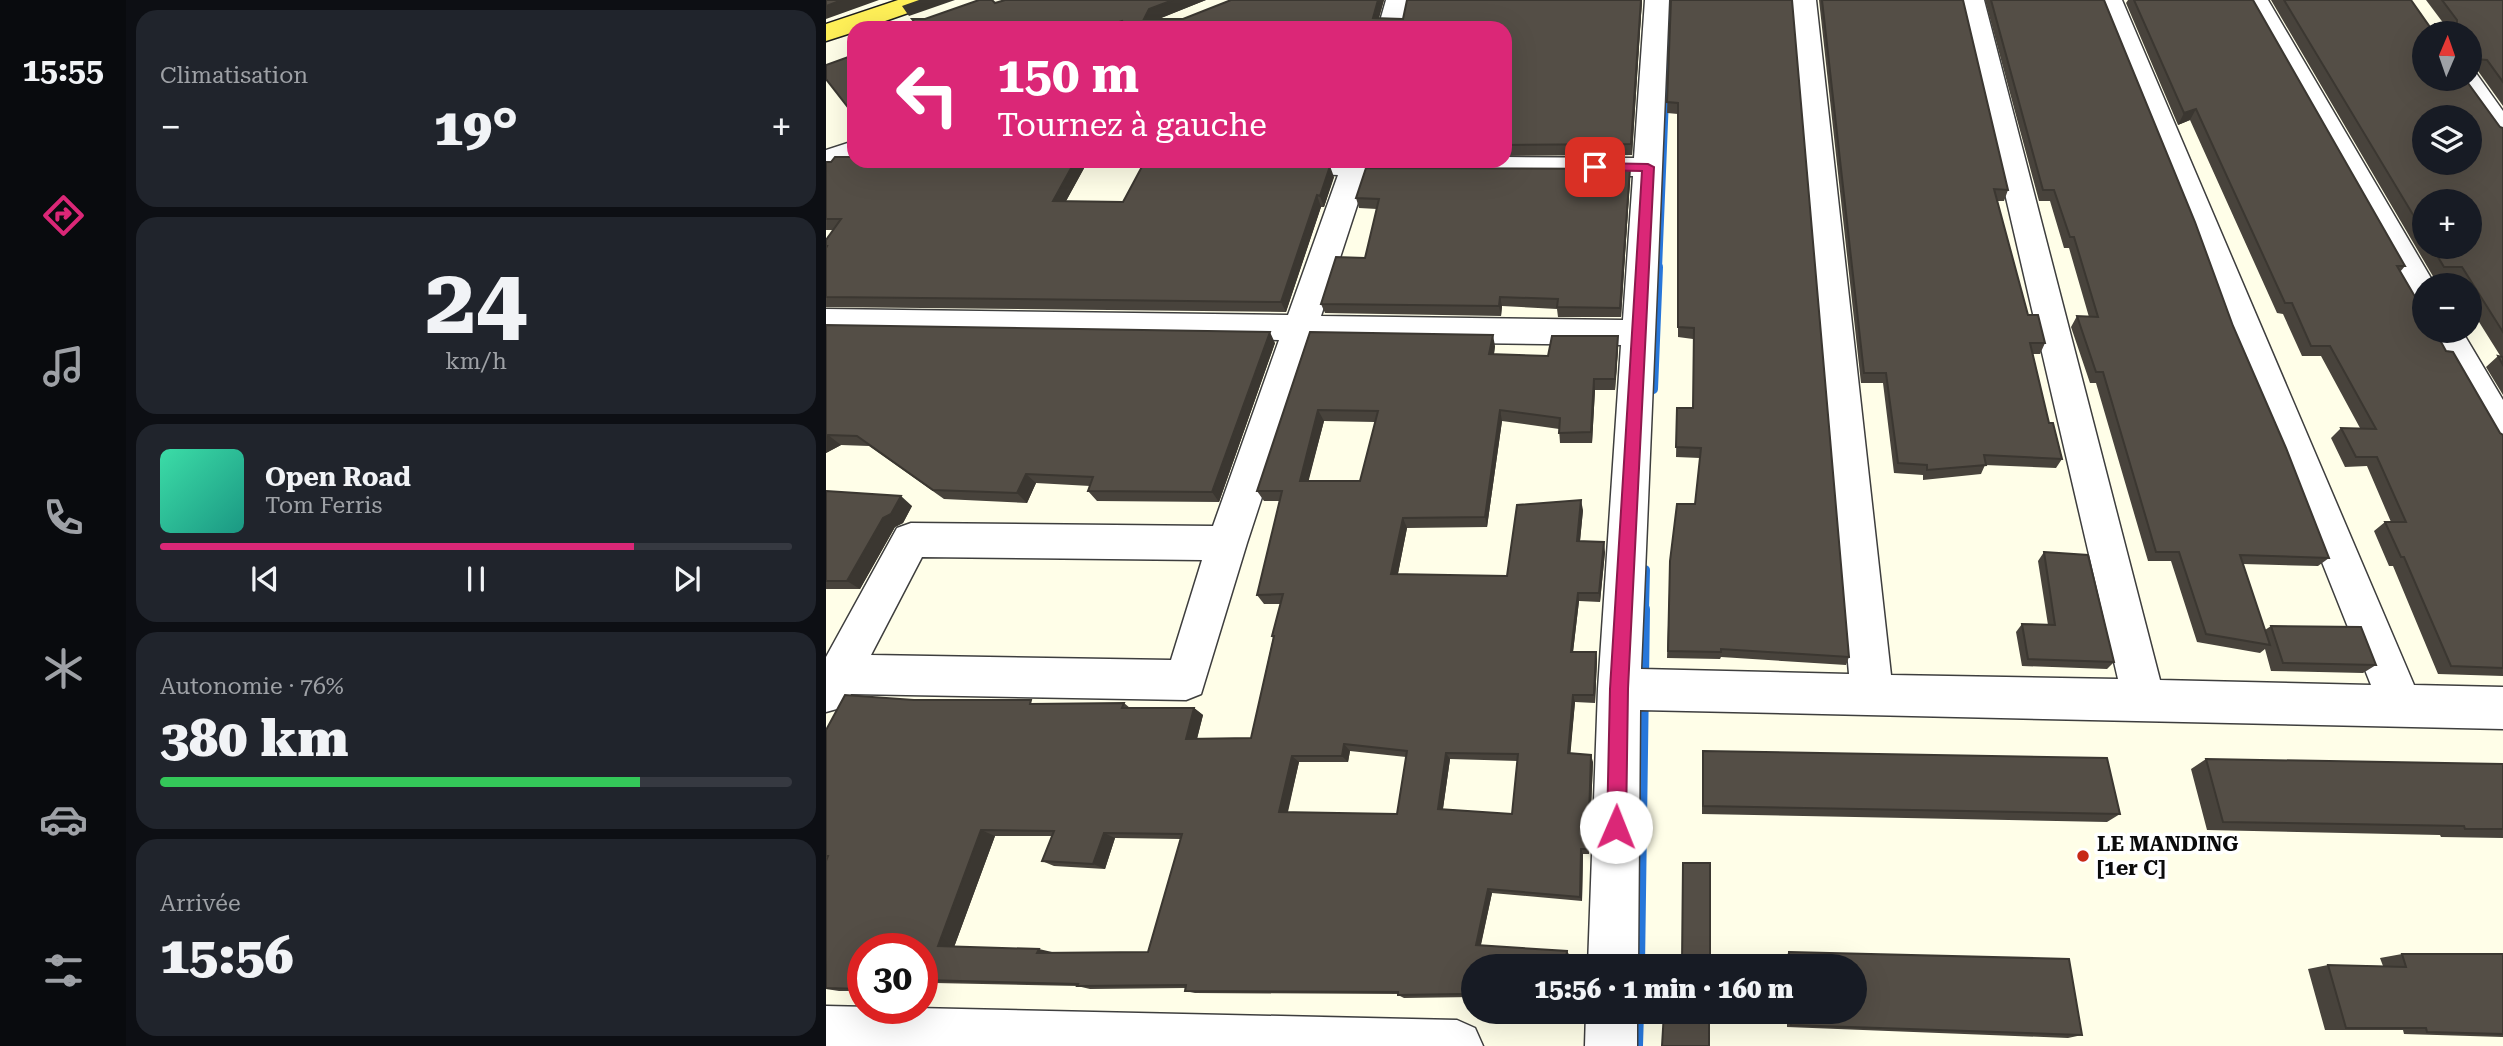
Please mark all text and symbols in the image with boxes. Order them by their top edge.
north arrow [2412,21,2482,91]
map controls [2412,21,2482,343]
text: 150 m [997,47,1139,104]
icon: left [882,49,973,140]
text: 15:55 [22,51,104,89]
text: Climatisation [160,62,308,89]
text: 19° [434,97,518,158]
text: − [160,105,181,149]
text: + [771,105,792,149]
button: layers [2412,105,2482,175]
text: Tournez à gauche [997,106,1267,144]
pin [1565,137,1625,197]
icon: arrive [1576,148,1614,186]
button: + [2412,189,2482,259]
icon: directions [39,191,88,240]
text: 24 [425,249,527,355]
button: − [2412,273,2482,343]
icon: music [39,342,88,391]
text: km/h [445,348,507,375]
text: Open Road [265,462,411,492]
text: Tom Ferris [265,492,382,519]
icon: phone [39,493,88,542]
icon: previous [246,560,284,598]
icon: pause [457,560,495,598]
icon: next [668,560,706,598]
icon: climate [39,644,88,693]
text: Autonomie · 76% [160,673,344,700]
text: 380 km [160,708,348,769]
position arrow [1579,790,1653,864]
icon: car [39,795,88,844]
place label: LE MANDING [1er C] [2097,832,2238,880]
marker: LE MANDING [1er C] [2075,848,2091,864]
text: Arrivée [160,890,241,917]
text: 15:56 [160,925,294,986]
speed limit sign: 30 [847,933,938,1024]
icon: filters [39,946,88,995]
text: 15:56 · 1 min · 160 m [1534,974,1794,1004]

